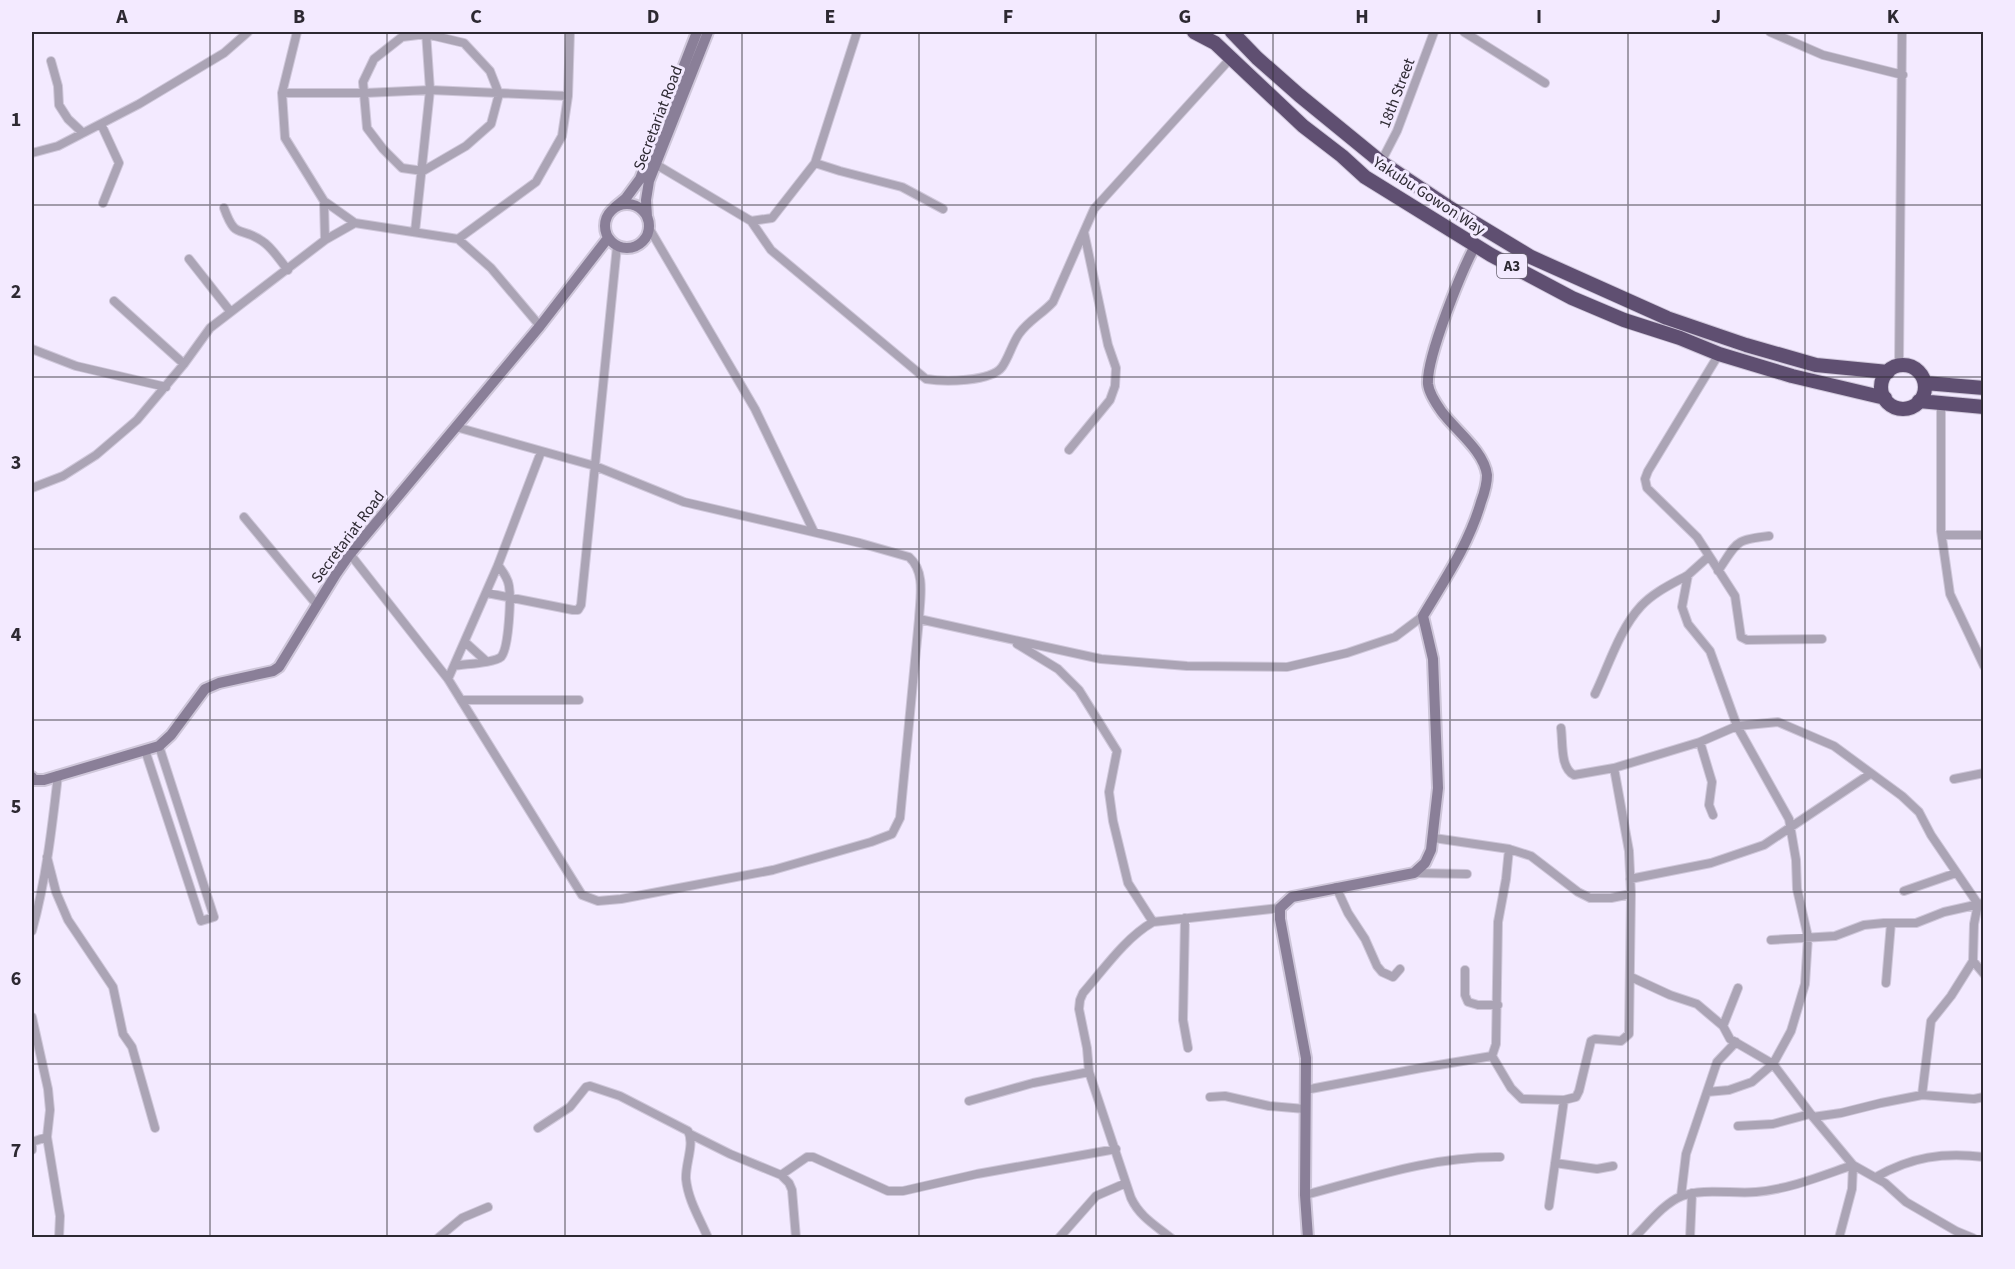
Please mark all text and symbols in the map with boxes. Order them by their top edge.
text: A [115,3,128,31]
text: B [293,3,305,31]
text: C [470,3,482,31]
text: D [647,3,659,31]
text: E [825,3,835,31]
text: F [1003,3,1013,31]
text: G [1179,3,1191,31]
text: H [1355,3,1369,31]
text: I [1536,3,1542,31]
text: J [1711,3,1721,31]
text: K [1887,3,1900,31]
street label: 18th Street [1374,54,1421,131]
street label: Secretariat Road [628,63,688,173]
text: 1 [11,106,21,134]
street label: Yakubu Gowon Way [1368,151,1490,241]
road number: A3 [1497,254,1527,278]
text: 2 [11,278,21,306]
text: 3 [11,449,21,477]
street label: Secretariat Road [306,486,390,588]
text: 4 [11,621,22,649]
text: 5 [11,793,21,821]
text: 6 [11,965,21,993]
text: 7 [11,1137,21,1165]

